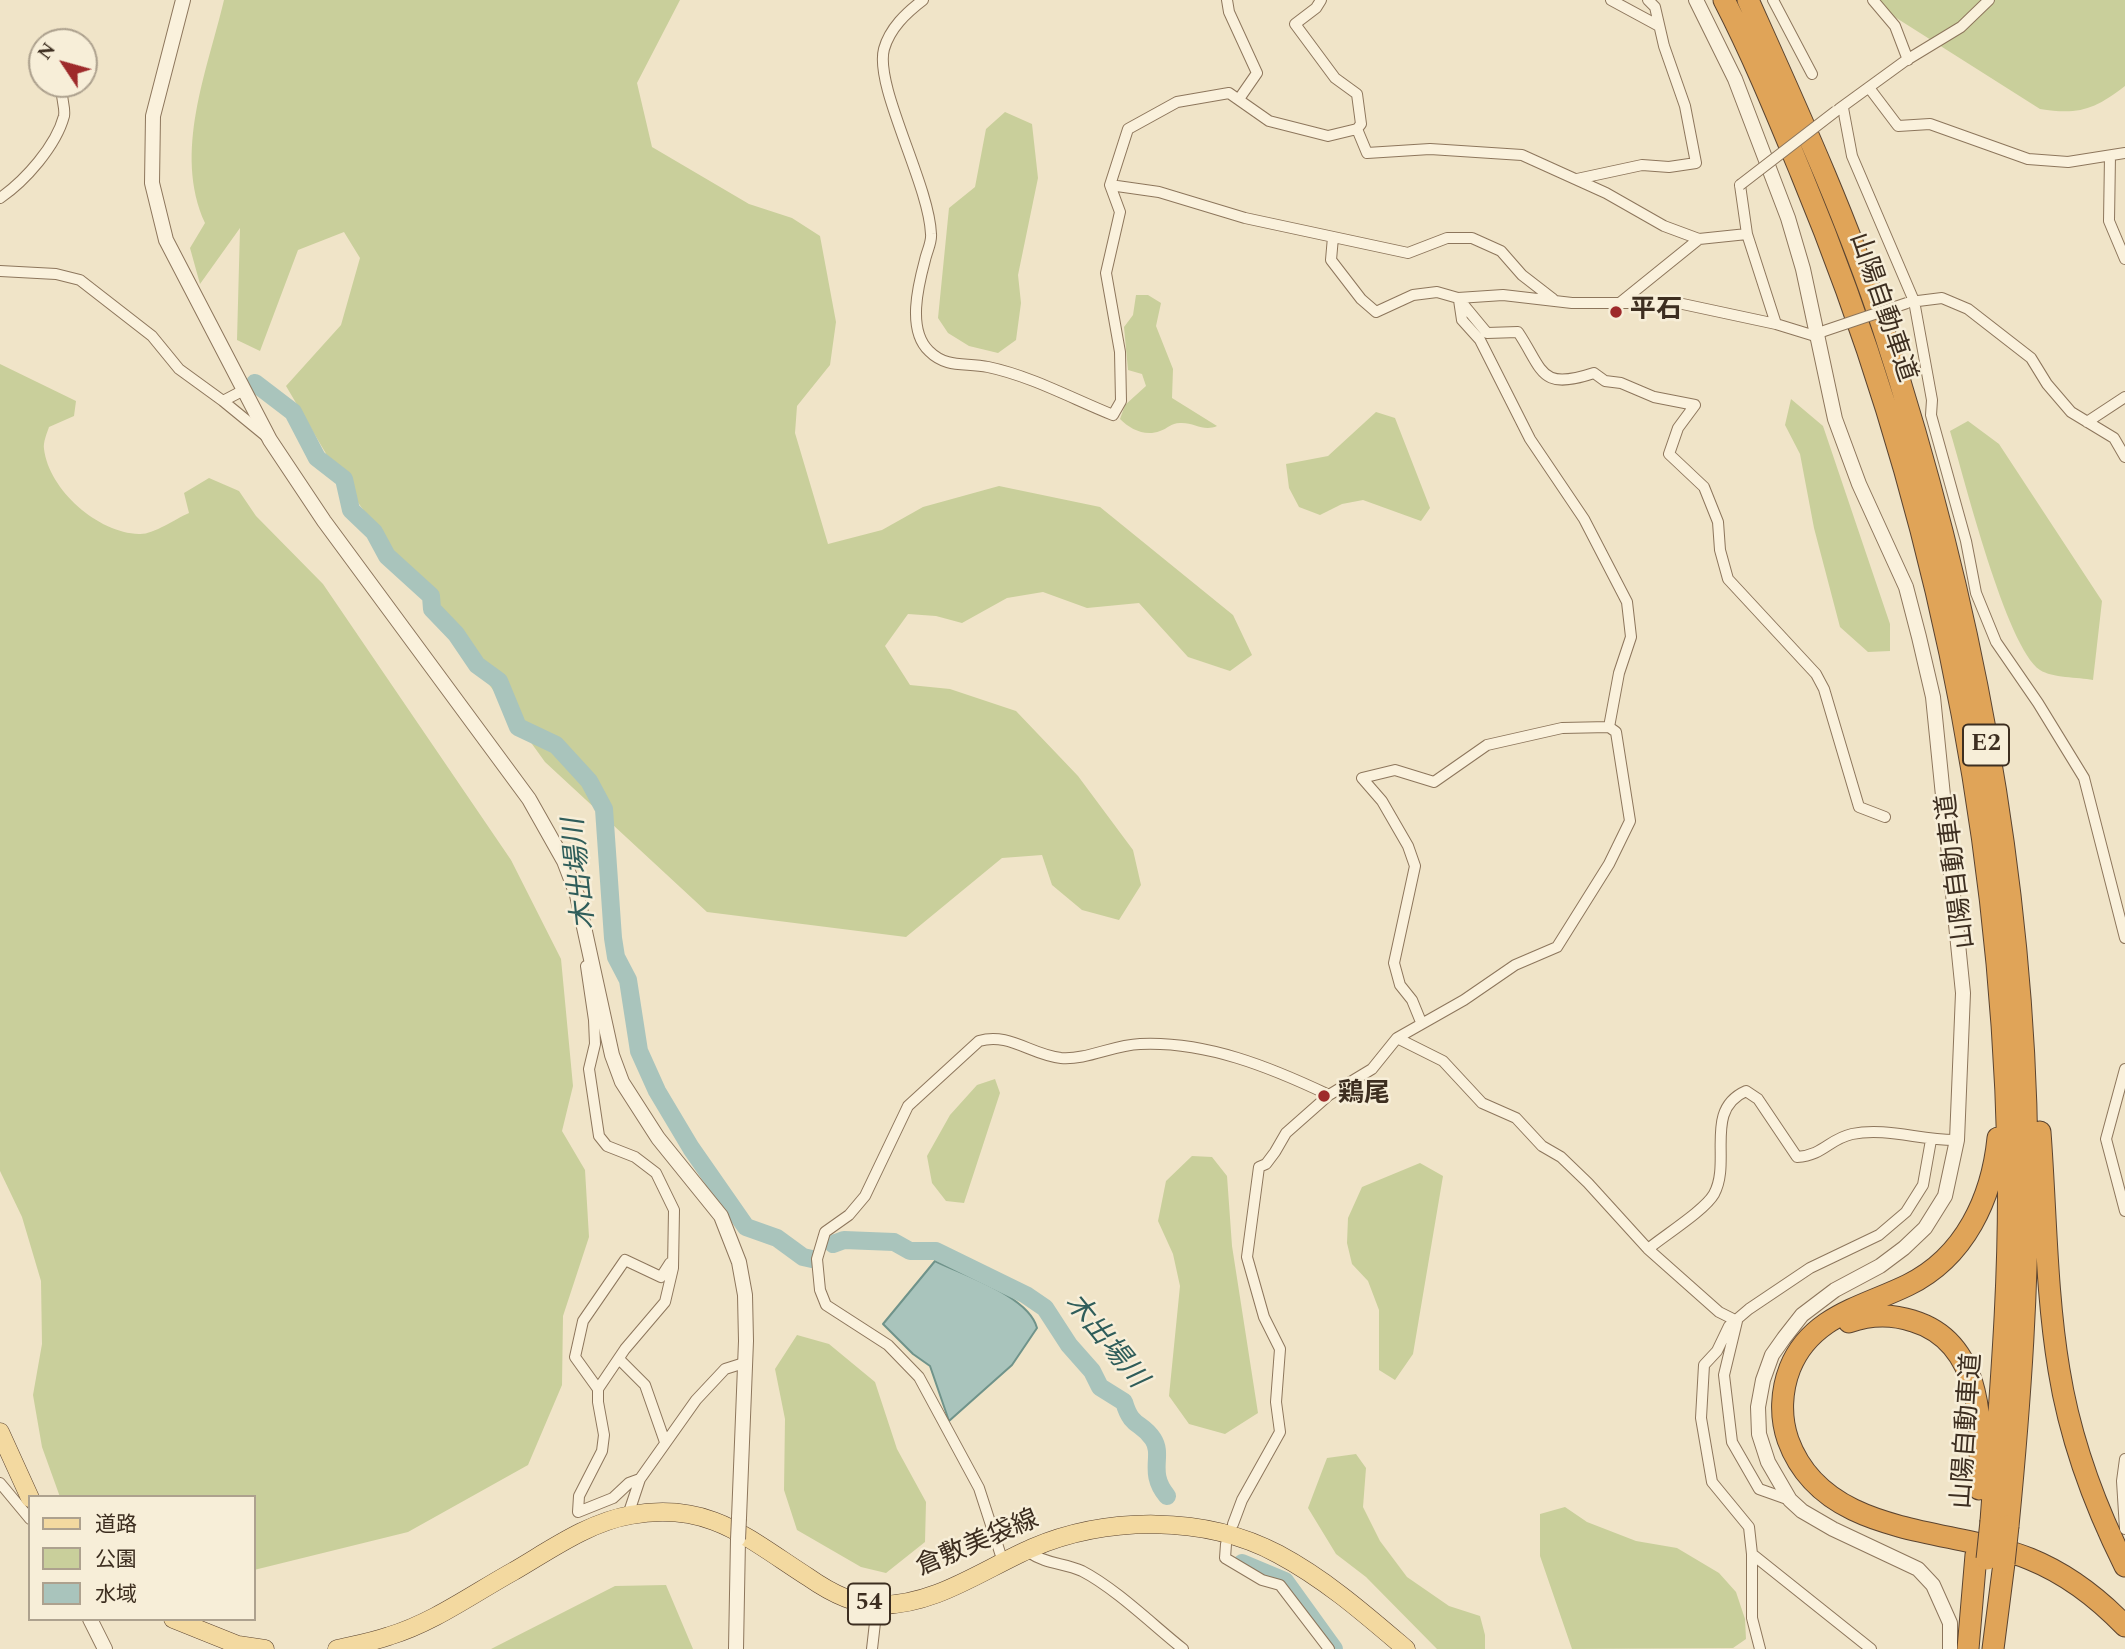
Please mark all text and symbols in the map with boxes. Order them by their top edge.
north arrow [28,28,98,98]
text: N [31,37,64,66]
street label: 山陽自動車道 [1841,229,1921,387]
place label: 平石 [1630,296,1682,328]
marker: 平石 [1608,304,1624,320]
road number: E2 [1963,724,2009,766]
street label: 山陽自動車道 [1933,792,1983,950]
water label: 木出場川 [559,817,605,931]
place label: 鶏尾 [1338,1080,1390,1112]
marker: 鶏尾 [1316,1088,1332,1104]
water label: 木出場川 [1056,1288,1152,1396]
street label: 山陽自動車道 [1948,1352,1990,1510]
legend [28,1495,256,1621]
street label: 倉敷美袋線 [912,1505,1044,1585]
text: 道路 [95,1509,137,1541]
text: 公園 [95,1544,137,1576]
text: 水域 [95,1579,137,1611]
road number: 54 [848,1584,890,1624]

